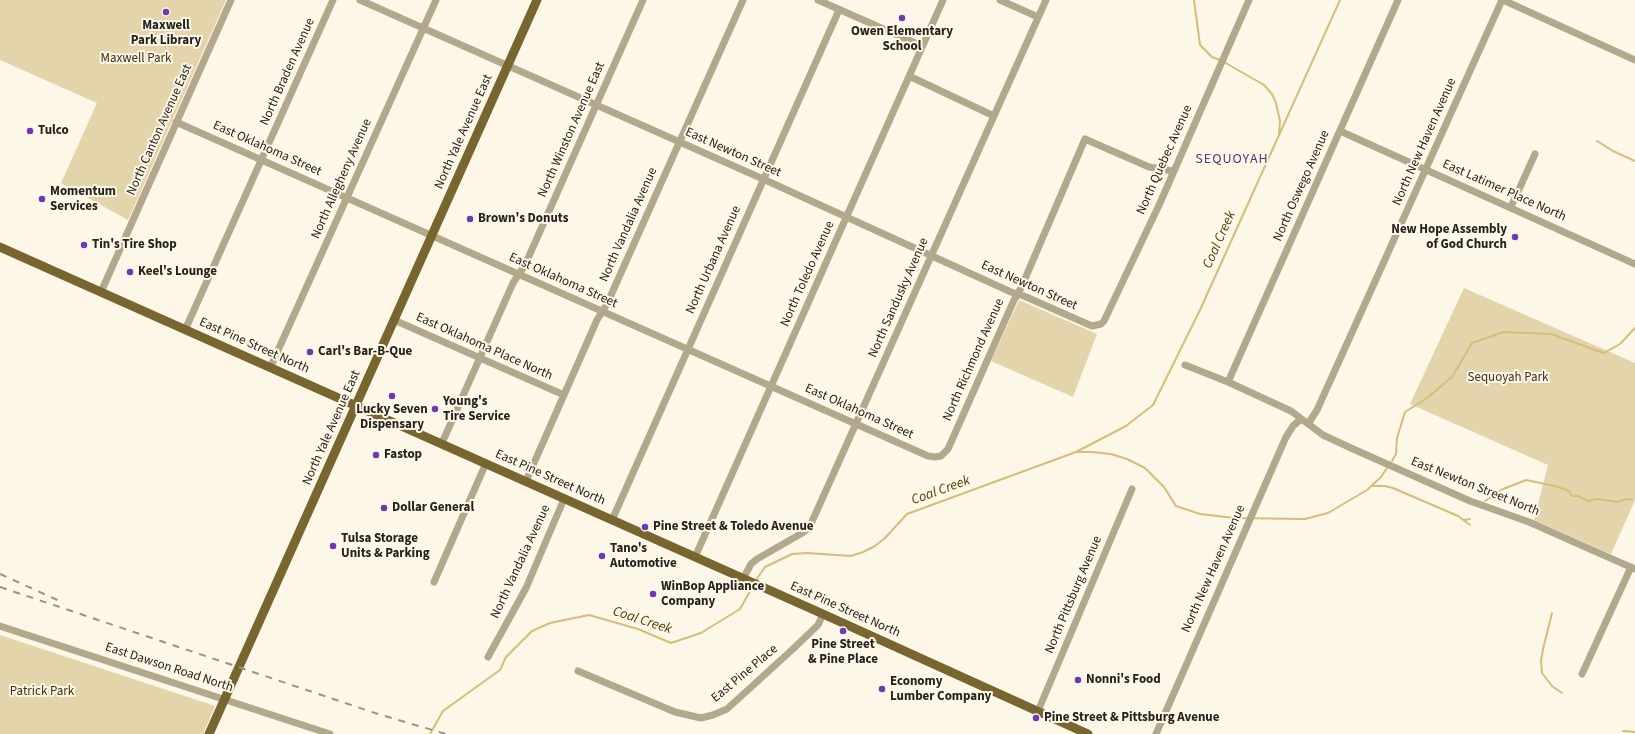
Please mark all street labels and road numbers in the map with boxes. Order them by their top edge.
street label: North Braden Avenue [257,16,319,128]
street label: North Winston Avenue East [535,60,609,200]
street label: North Canton Avenue East [124,62,196,198]
street label: North Yale Avenue East [432,72,496,192]
street label: North New Haven Avenue [1390,76,1460,208]
street label: North Quebec Avenue [1134,103,1196,217]
street label: North Allegheny Avenue [308,116,376,242]
street label: East Oklahoma Street [210,118,324,180]
street label: East Newton Street [683,125,783,181]
street label: North Oswego Avenue [1271,128,1333,244]
street label: East Latimer Place North [1440,157,1568,225]
street label: North Vandalia Avenue [597,165,661,285]
street label: North Urbana Avenue [683,203,745,317]
street label: North Toledo Avenue [778,219,838,329]
street label: North Sandusky Avenue [866,236,932,360]
street label: East Oklahoma Street [506,250,620,312]
street label: East Newton Street [979,258,1079,314]
street label: North Richmond Avenue [940,296,1008,424]
street label: East Oklahoma Place North [413,310,555,384]
street label: East Pine Street North [197,315,311,377]
street label: North Yale Avenue East [300,368,364,488]
street label: East Oklahoma Street [802,381,916,443]
street label: East Pine Street North [493,447,607,509]
street label: East Newton Street North [1408,454,1542,520]
street label: North Vandalia Avenue [488,503,554,621]
street label: North New Haven Avenue [1179,503,1249,635]
street label: North Pittsburg Avenue [1042,534,1106,656]
street label: East Pine Street North [788,579,902,641]
street label: East Dawson Road North [103,640,235,696]
street label: East Pine Place [709,642,781,706]

